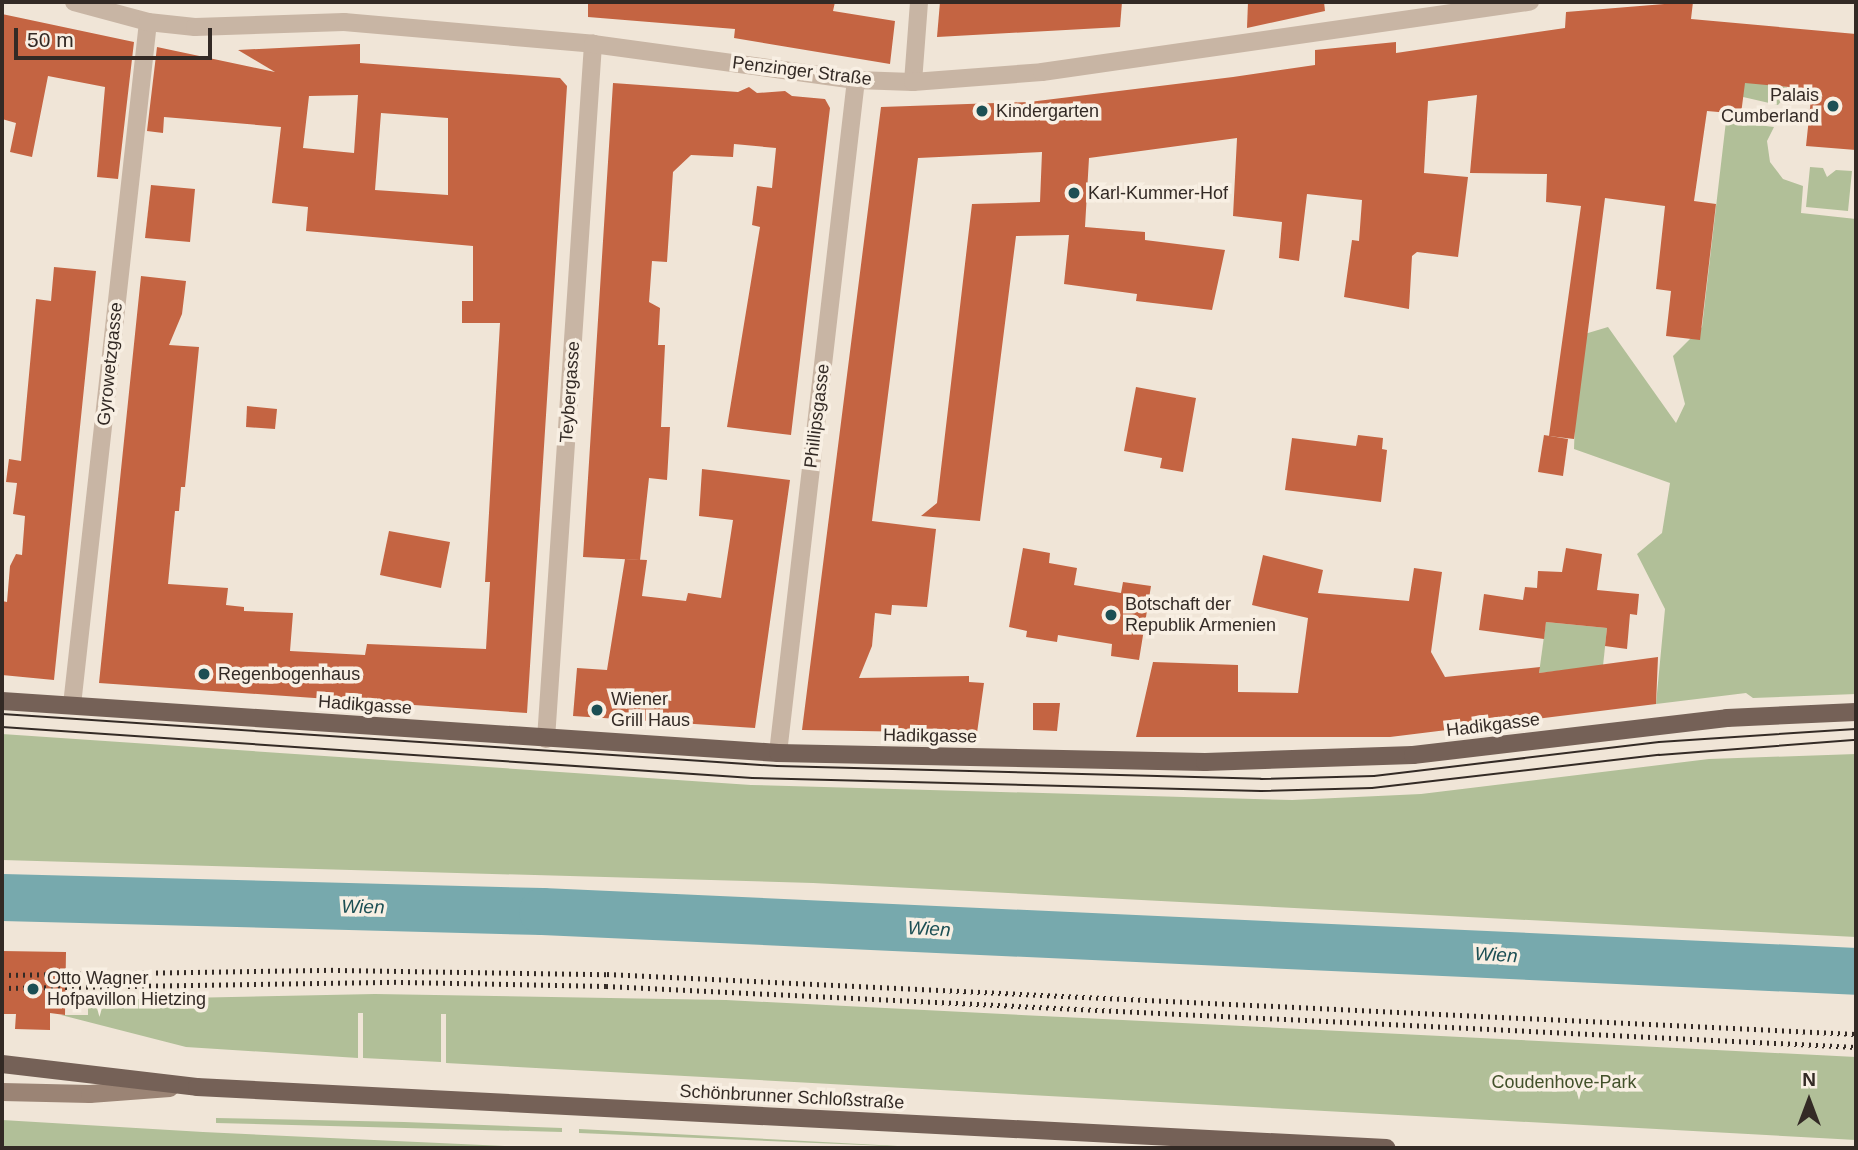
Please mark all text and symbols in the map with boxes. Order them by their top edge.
scale bar [18,14,215,58]
text: 50 m [27,28,74,51]
street label: Penzinger Straße [731,52,873,90]
place label: Palais Cumberland [1721,85,1819,128]
marker: Palais Cumberland [1825,98,1841,114]
place label: Kindergarten [996,100,1099,122]
marker: Kindergarten [974,103,990,119]
place label: Karl-Kummer-Hof [1088,182,1228,204]
marker: Karl-Kummer-Hof [1066,185,1082,201]
street label: Gyrowetzgasse [93,301,127,427]
street label: Teybergasse [556,340,584,444]
street label: Phillipsgasse [800,363,834,469]
place label: Botschaft der Republik Armenien [1125,594,1277,636]
marker: Botschaft der Republik Armenien [1103,607,1119,623]
place label: Regenbogenhaus [218,663,360,685]
marker: Regenbogenhaus [196,666,212,682]
place label: Wiener Grill Haus [611,689,690,732]
street label: Hadikgasse [317,691,413,719]
marker: Wiener Grill Haus [589,702,605,718]
street label: Hadikgasse [1445,709,1541,741]
street label: Hadikgasse [883,724,977,748]
water label: Wien [341,895,385,919]
water label: Wien [907,916,951,942]
water label: Wien [1474,942,1518,968]
place label: Otto Wagner Hofpavillon Hietzing [47,968,206,1010]
marker: Otto Wagner Hofpavillon Hietzing [25,981,41,997]
north arrow [1774,1066,1844,1136]
text: N [1802,1069,1816,1090]
park label: Coudenhove-Park [1491,1071,1637,1093]
street label: Schönbrunner Schloßstraße [679,1080,905,1114]

